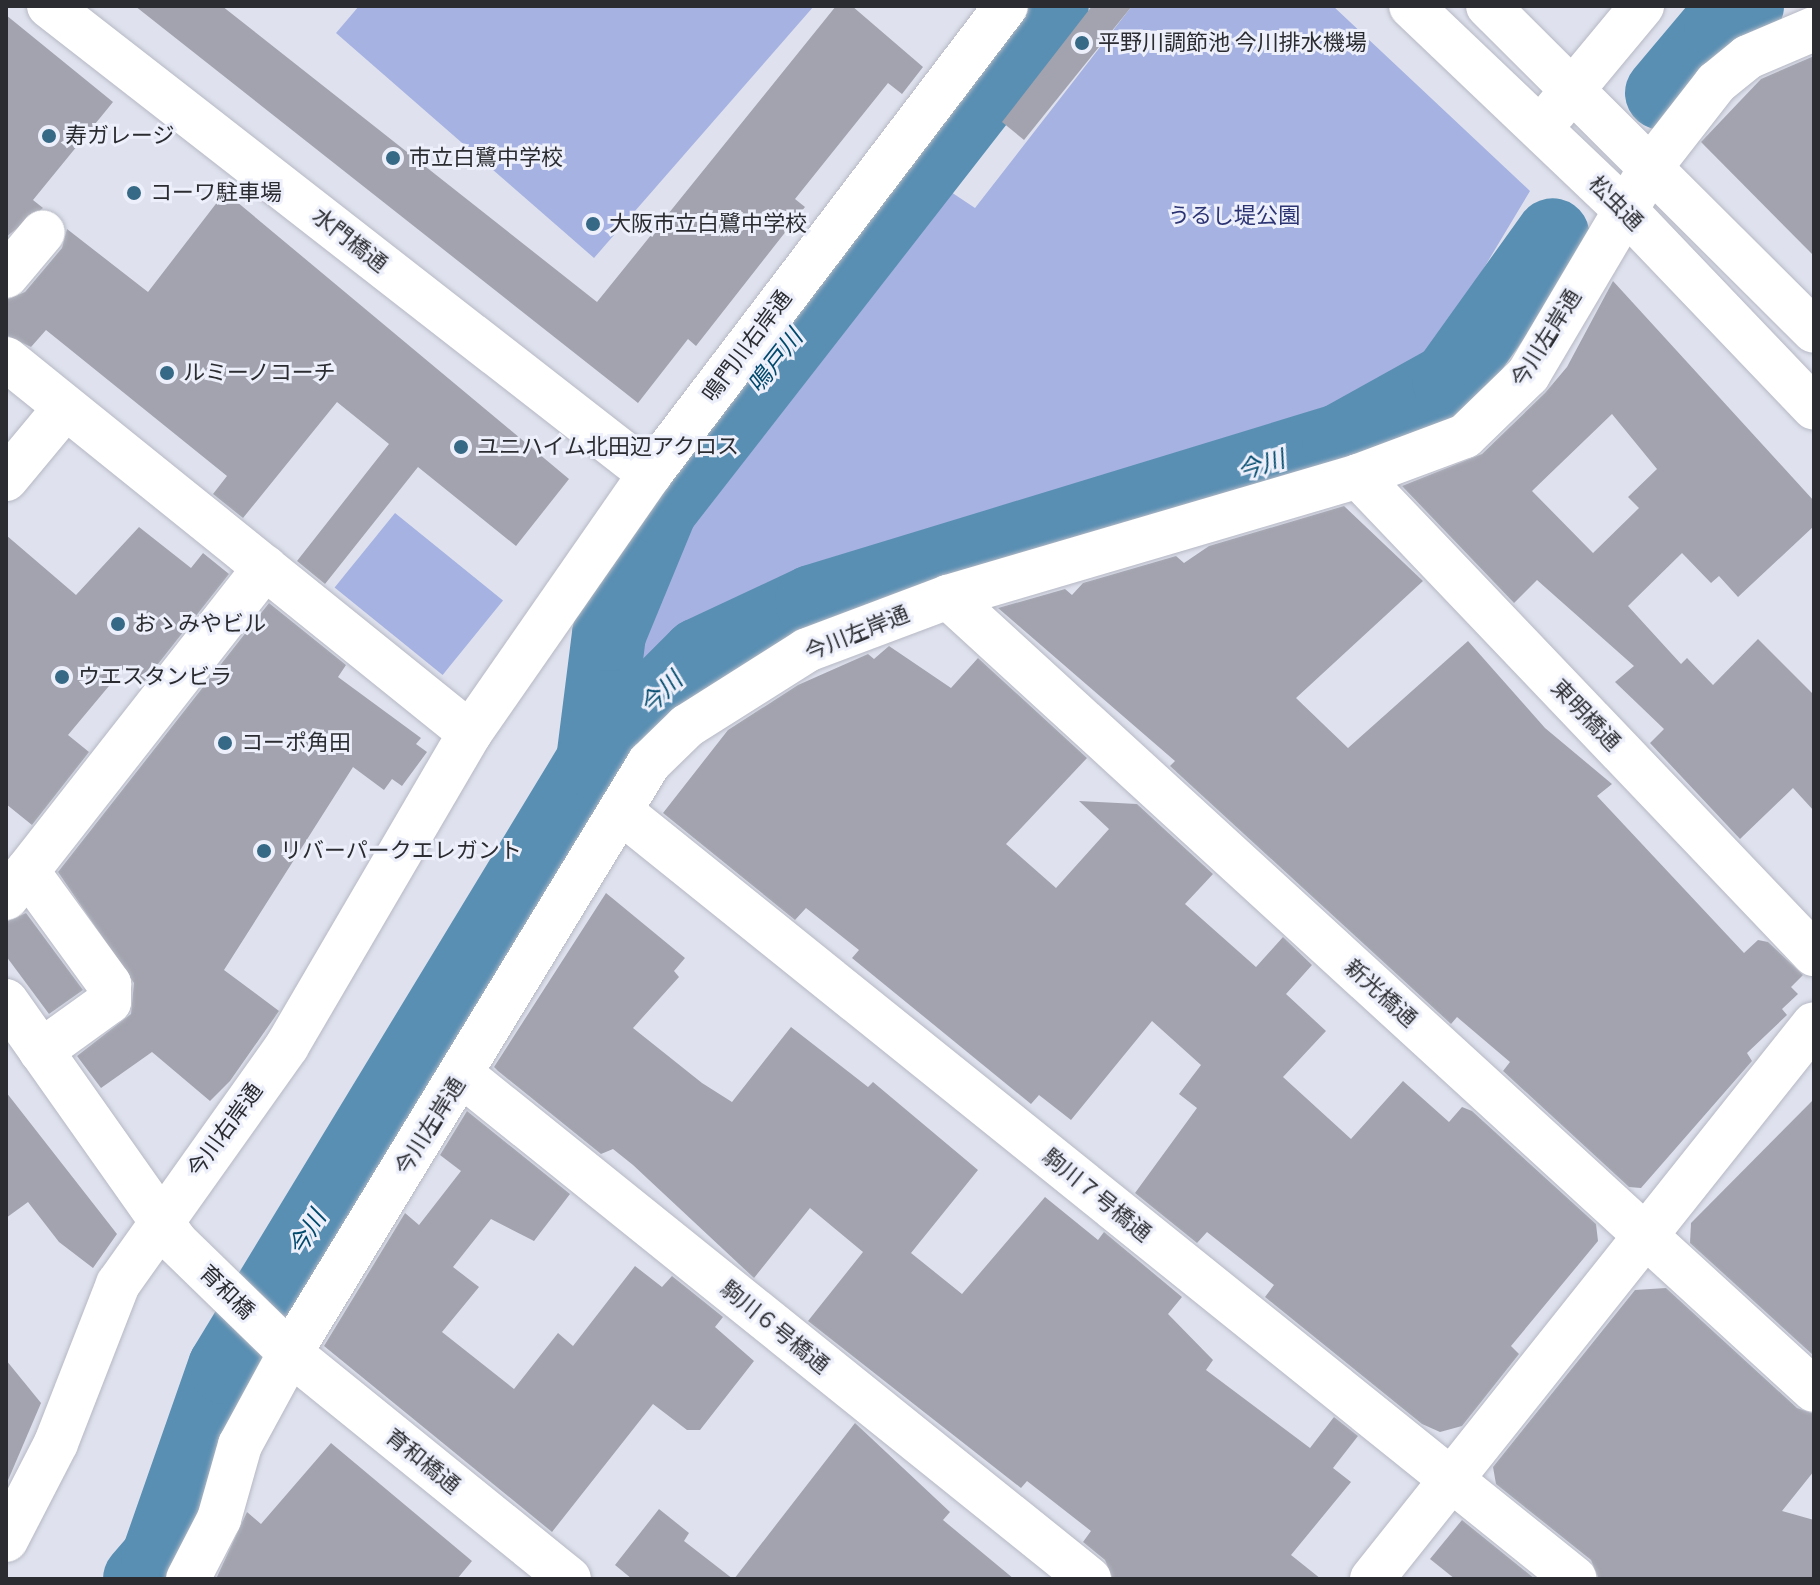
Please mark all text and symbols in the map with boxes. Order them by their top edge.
place label: 平野川調節池 今川排水機場 [1098,30,1367,56]
marker: 平野川調節池 今川排水機場 [1073,34,1091,52]
place label: 寿ガレージ [65,123,175,149]
marker: 寿ガレージ [40,127,58,145]
place label: 市立白鷺中学校 [409,145,563,171]
marker: 市立白鷺中学校 [384,149,402,167]
street label: 松虫通 [1583,170,1649,236]
place label: コーワ駐車場 [150,180,282,206]
marker: コーワ駐車場 [125,184,143,202]
street label: 水門橋通 [307,203,393,277]
park label: うるし堤公園 [1168,203,1300,229]
place label: 大阪市立白鷺中学校 [609,211,807,237]
marker: 大阪市立白鷺中学校 [584,215,602,233]
street label: 今川左岸通 [1506,284,1586,392]
street label: 鳴門川右岸通 [697,285,797,407]
water label: 鳴戸川 [741,324,809,398]
place label: ルミーノコーチ [183,360,337,386]
marker: ルミーノコーチ [158,364,176,382]
place label: ユニハイム北田辺アクロス [477,434,741,460]
marker: ユニハイム北田辺アクロス [452,438,470,456]
water label: 今川 [1234,444,1288,486]
street label: 今川左岸通 [801,600,913,666]
place label: おゝみやビル [134,611,266,637]
marker: おゝみやビル [109,615,127,633]
place label: ウエスタンビラ [78,664,232,690]
water label: 今川 [634,666,688,720]
marker: ウエスタンビラ [53,668,71,686]
street label: 東明橋通 [1546,674,1626,756]
place label: コーポ角田 [241,730,351,756]
marker: コーポ角田 [216,734,234,752]
place label: リバーパークエレガント [280,838,522,864]
marker: リバーパークエレガント [255,842,273,860]
street label: 新光橋通 [1339,954,1423,1032]
street label: 今川左岸通 [390,1072,470,1180]
street label: 今川右岸通 [182,1078,268,1182]
street label: 駒川７号橋通 [1037,1143,1157,1247]
water label: 今川 [282,1205,332,1261]
street label: 育和橋 [194,1260,260,1324]
street label: 駒川６号橋通 [715,1275,835,1379]
street label: 育和橋通 [380,1423,466,1499]

